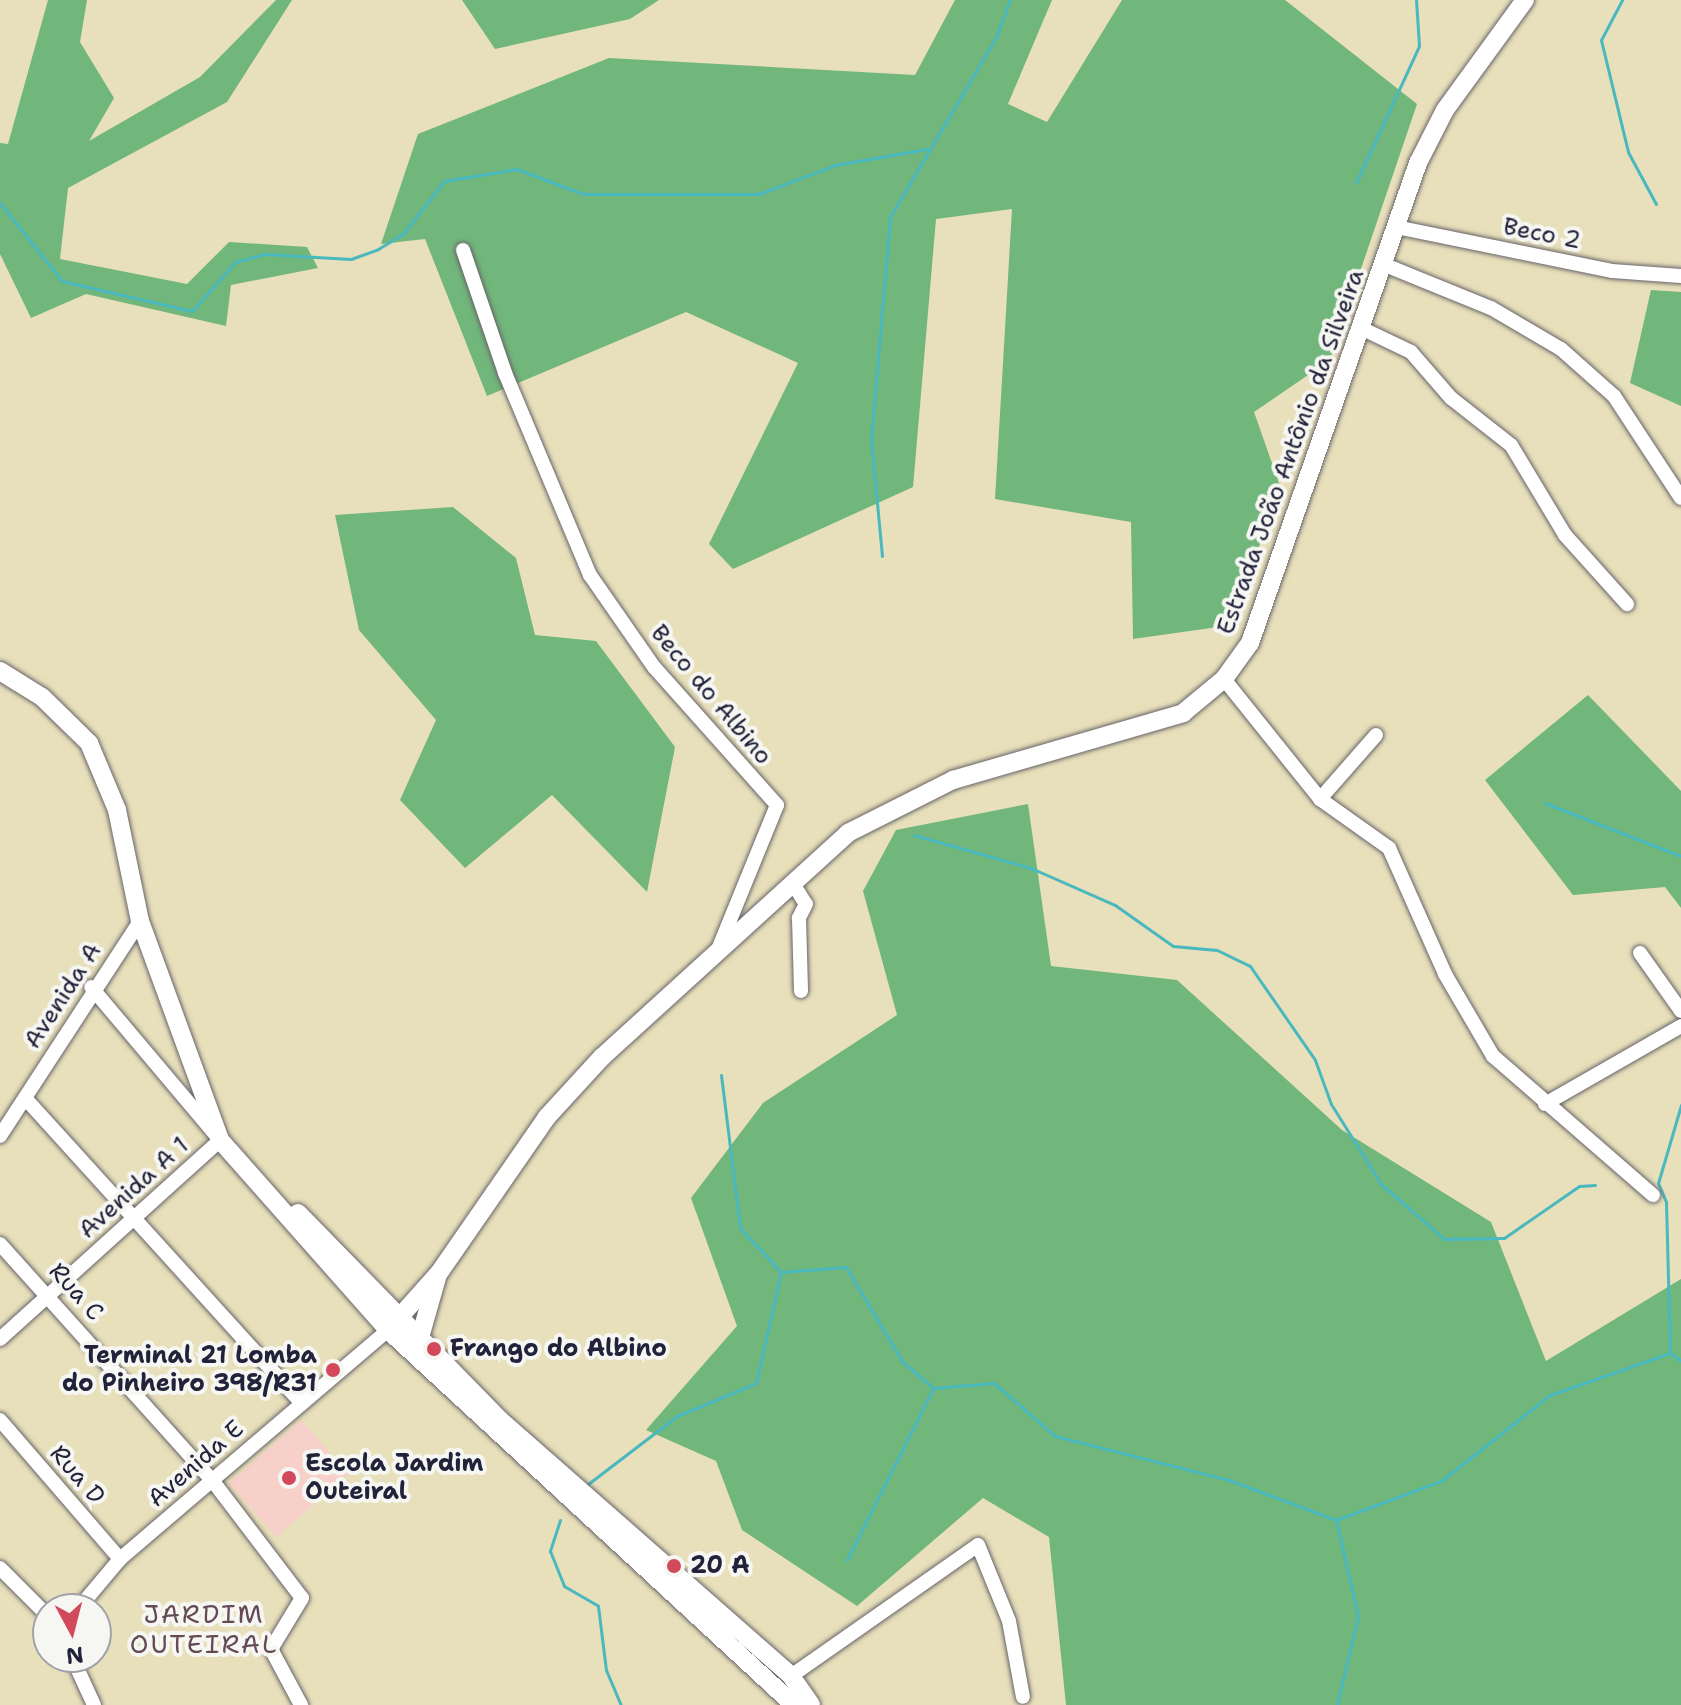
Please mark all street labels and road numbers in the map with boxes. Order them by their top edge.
street label: Beco 2 [1501,212,1583,256]
street label: Estrada João Antônio da Silveira [1211,266,1371,638]
street label: Beco do Albino [644,619,778,771]
street label: Avenida A [18,938,108,1054]
street label: Avenida A 1 [73,1131,195,1245]
street label: Rua C [43,1257,109,1327]
street label: Avenida E [142,1415,250,1513]
street label: Rua D [44,1440,110,1510]

